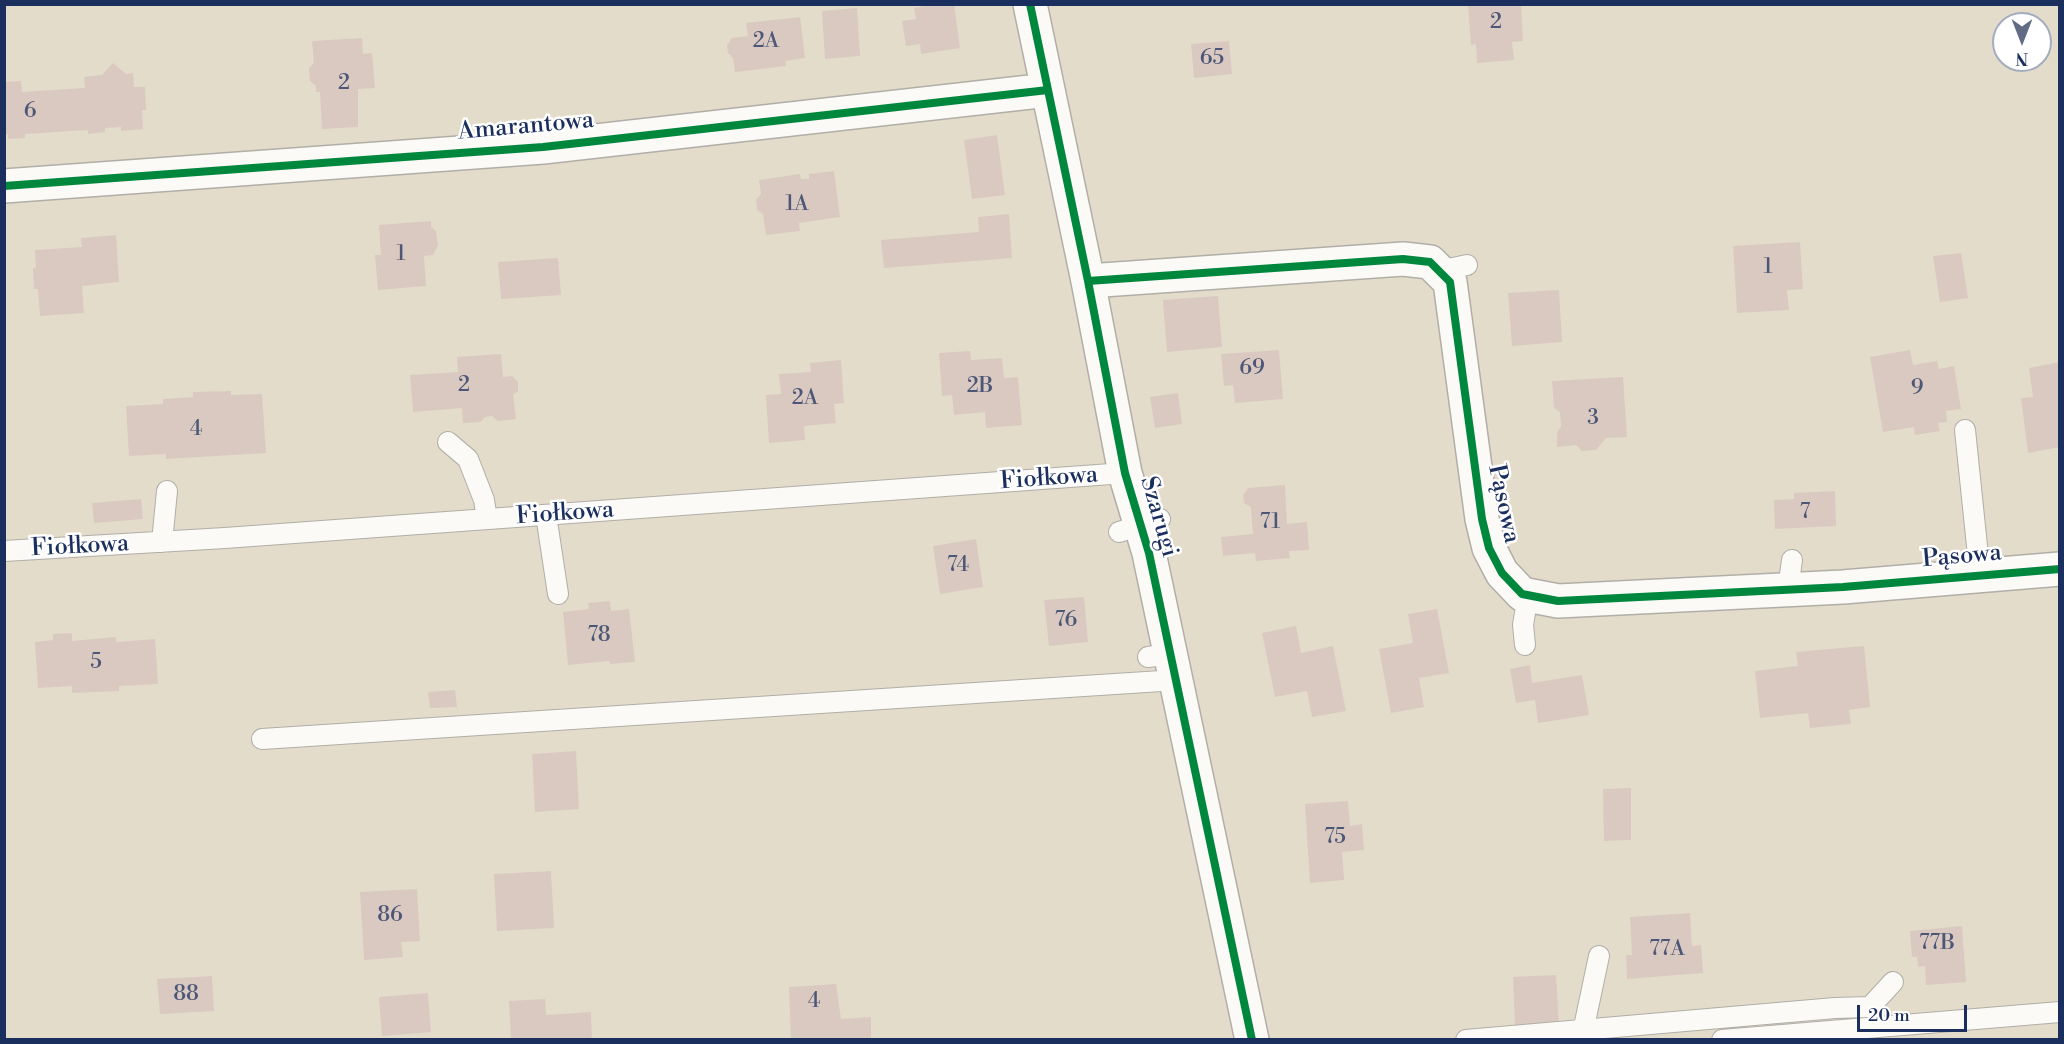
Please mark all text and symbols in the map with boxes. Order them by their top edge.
house number: 2 [1490,10,1502,36]
north arrow [1992,12,2052,72]
house number: 2A [753,29,779,55]
house number: 65 [1200,46,1224,72]
text: N [2016,48,2028,68]
house number: 2 [338,71,350,97]
house number: 6 [24,99,36,125]
street label: Amarantowa [457,107,595,147]
house number: 1A [785,192,809,218]
house number: 1 [396,242,406,268]
house number: 1 [1763,255,1773,281]
house number: 69 [1239,356,1265,382]
house number: 2 [458,373,470,399]
house number: 2B [967,374,993,400]
house number: 9 [1911,376,1923,402]
house number: 2A [792,386,818,412]
house number: 3 [1587,406,1599,432]
house number: 4 [190,417,202,443]
street label: Fiołkowa [999,461,1099,497]
street label: Pąsowa [1481,462,1525,546]
street label: Szarugi [1133,473,1183,561]
street label: Fiołkowa [515,496,615,532]
house number: 7 [1800,500,1810,526]
house number: 71 [1260,510,1280,536]
street label: Fiołkowa [30,530,130,564]
street label: Pąsowa [1921,539,2003,575]
house number: 74 [947,553,969,579]
house number: 76 [1055,608,1077,634]
house number: 78 [587,623,611,649]
house number: 5 [90,650,102,676]
house number: 75 [1324,825,1346,851]
house number: 86 [377,903,403,929]
house number: 77B [1919,931,1955,957]
house number: 77A [1649,937,1685,963]
house number: 88 [173,982,199,1008]
house number: 4 [808,989,820,1015]
scale bar [1860,993,1970,1031]
text: 20 m [1868,1004,1910,1027]

